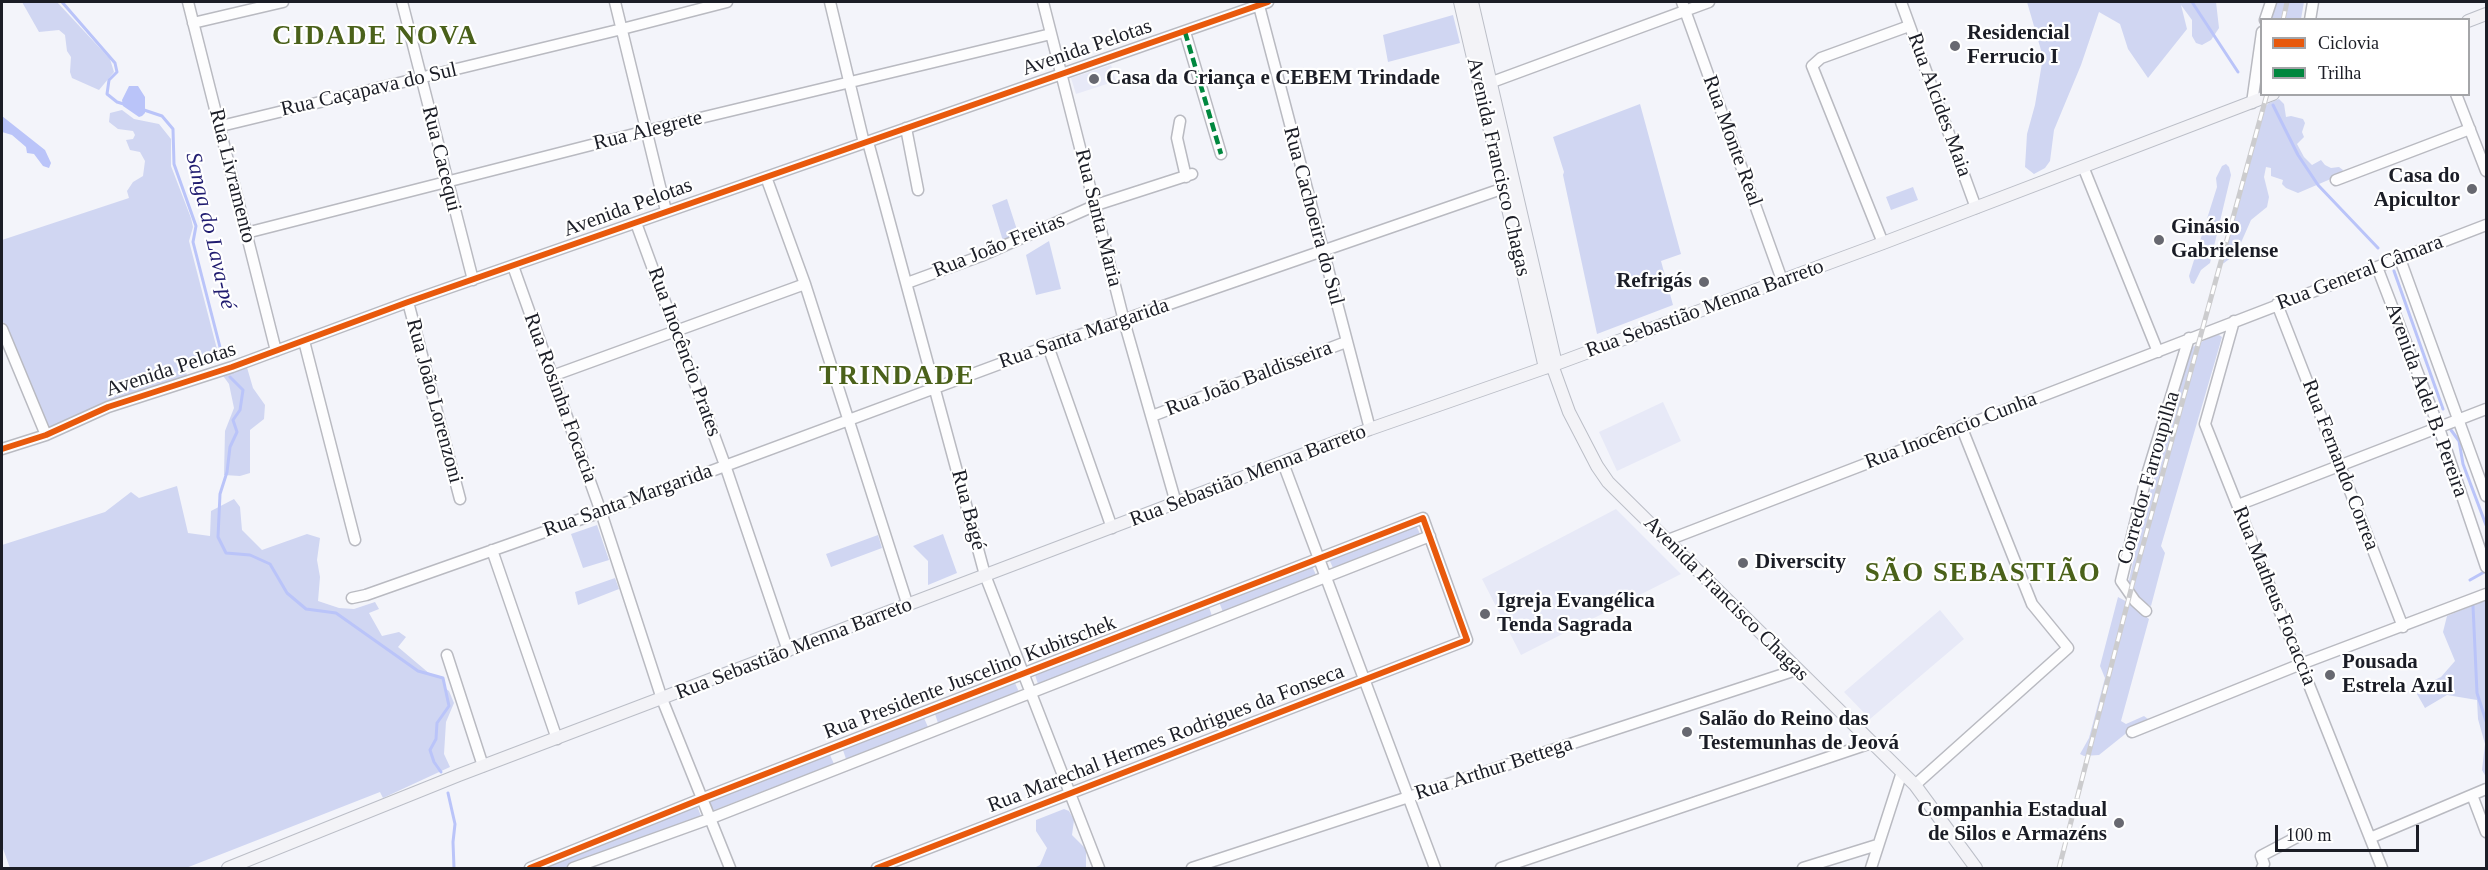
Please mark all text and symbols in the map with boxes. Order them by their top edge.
street label: Avenida Pelotas [1019,14,1155,82]
legend [2260,18,2470,96]
district label: CIDADE NOVA [272,21,478,53]
place label: Residencial Ferrucio I [1967,21,2070,71]
street label: Rua Alcides Maia [1901,29,1977,181]
text: Ciclovia [2318,33,2379,53]
marker: Residencial Ferrucio I [1948,39,1962,53]
street label: Avenida Francisco Chagas [1461,55,1535,279]
street label: Rua Caçapava do Sul [278,57,460,123]
text: Trilha [2318,63,2361,83]
place label: Casa da Criança e CEBEM Trindade [1106,66,1440,92]
marker: Casa da Criança e CEBEM Trindade [1087,72,1101,86]
street label: Rua Monte Real [1697,72,1767,210]
street label: Rua Cacequi [416,104,466,214]
street label: Rua Alegrete [591,105,705,157]
street label: Rua Livramento [203,106,261,246]
street label: Rua Cachoeira do Sul [1277,124,1349,308]
street label: Rua Santa Maria [1069,146,1127,290]
water label: Sanga do Lava-pé [179,150,241,312]
place label: Casa do Apicultor [2374,164,2460,214]
street label: Avenida Pelotas [560,173,696,243]
marker: Casa do Apicultor [2465,182,2479,196]
street label: Rua João Freitas [929,208,1069,284]
place label: Ginásio Gabrielense [2171,215,2278,265]
street label: Rua General Câmara [2273,230,2447,316]
marker: Ginásio Gabrielense [2152,233,2166,247]
street label: Rua Sebastião Menna Barreto [1583,254,1827,364]
street label: Rua Inocêncio Prates [642,264,726,440]
place label: Refrigás [1616,269,1692,295]
marker: Refrigás [1697,275,1711,289]
street label: Rua Santa Margarida [996,293,1172,375]
street label: Avenida Adel B. Pereira [2379,299,2473,501]
street label: Rua Rosinha Focacia [518,310,602,486]
street label: Rua João Lorenzoni [400,316,468,486]
street label: Rua João Baldisseira [1162,336,1336,422]
street label: Avenida Pelotas [103,337,239,403]
district label: TRINDADE [819,361,975,393]
street label: Rua Fernando Correa [2296,376,2384,554]
street label: Rua Inocêncio Cunha [1862,387,2040,475]
street label: Corredor Farroupilha [2112,388,2186,568]
street label: Rua Sebastião Menna Barreto [1126,419,1370,533]
street label: Rua Santa Margarida [540,459,716,543]
street label: Rua Bagé [945,467,991,553]
street label: Rua Matheus Focaccia [2226,503,2322,689]
street label: Avenida Francisco Chagas [1638,511,1814,687]
place label: Diverscity [1755,550,1846,576]
marker: Diverscity [1736,556,1750,570]
district label: SÃO SEBASTIÃO [1865,558,2101,590]
place label: Igreja Evangélica Tenda Sagrada [1497,589,1655,639]
street label: Rua Sebastião Menna Barreto [672,592,916,706]
marker: Igreja Evangélica Tenda Sagrada [1478,607,1492,621]
street label: Rua Presidente Juscelino Kubitschek [820,611,1120,745]
place label: Pousada Estrela Azul [2342,650,2453,700]
street label: Rua Marechal Hermes Rodrigues da Fonseca [984,659,1348,819]
marker: Pousada Estrela Azul [2323,668,2337,682]
place label: Salão do Reino das Testemunhas de Jeová [1699,707,1899,757]
marker: Salão do Reino das Testemunhas de Jeová [1680,725,1694,739]
street label: Rua Arthur Bettega [1412,732,1576,806]
place label: Companhia Estadual de Silos e Armazéns [1917,798,2107,848]
scale bar [2278,813,2422,851]
marker: Companhia Estadual de Silos e Armazéns [2112,816,2126,830]
text: 100 m [2286,825,2332,845]

